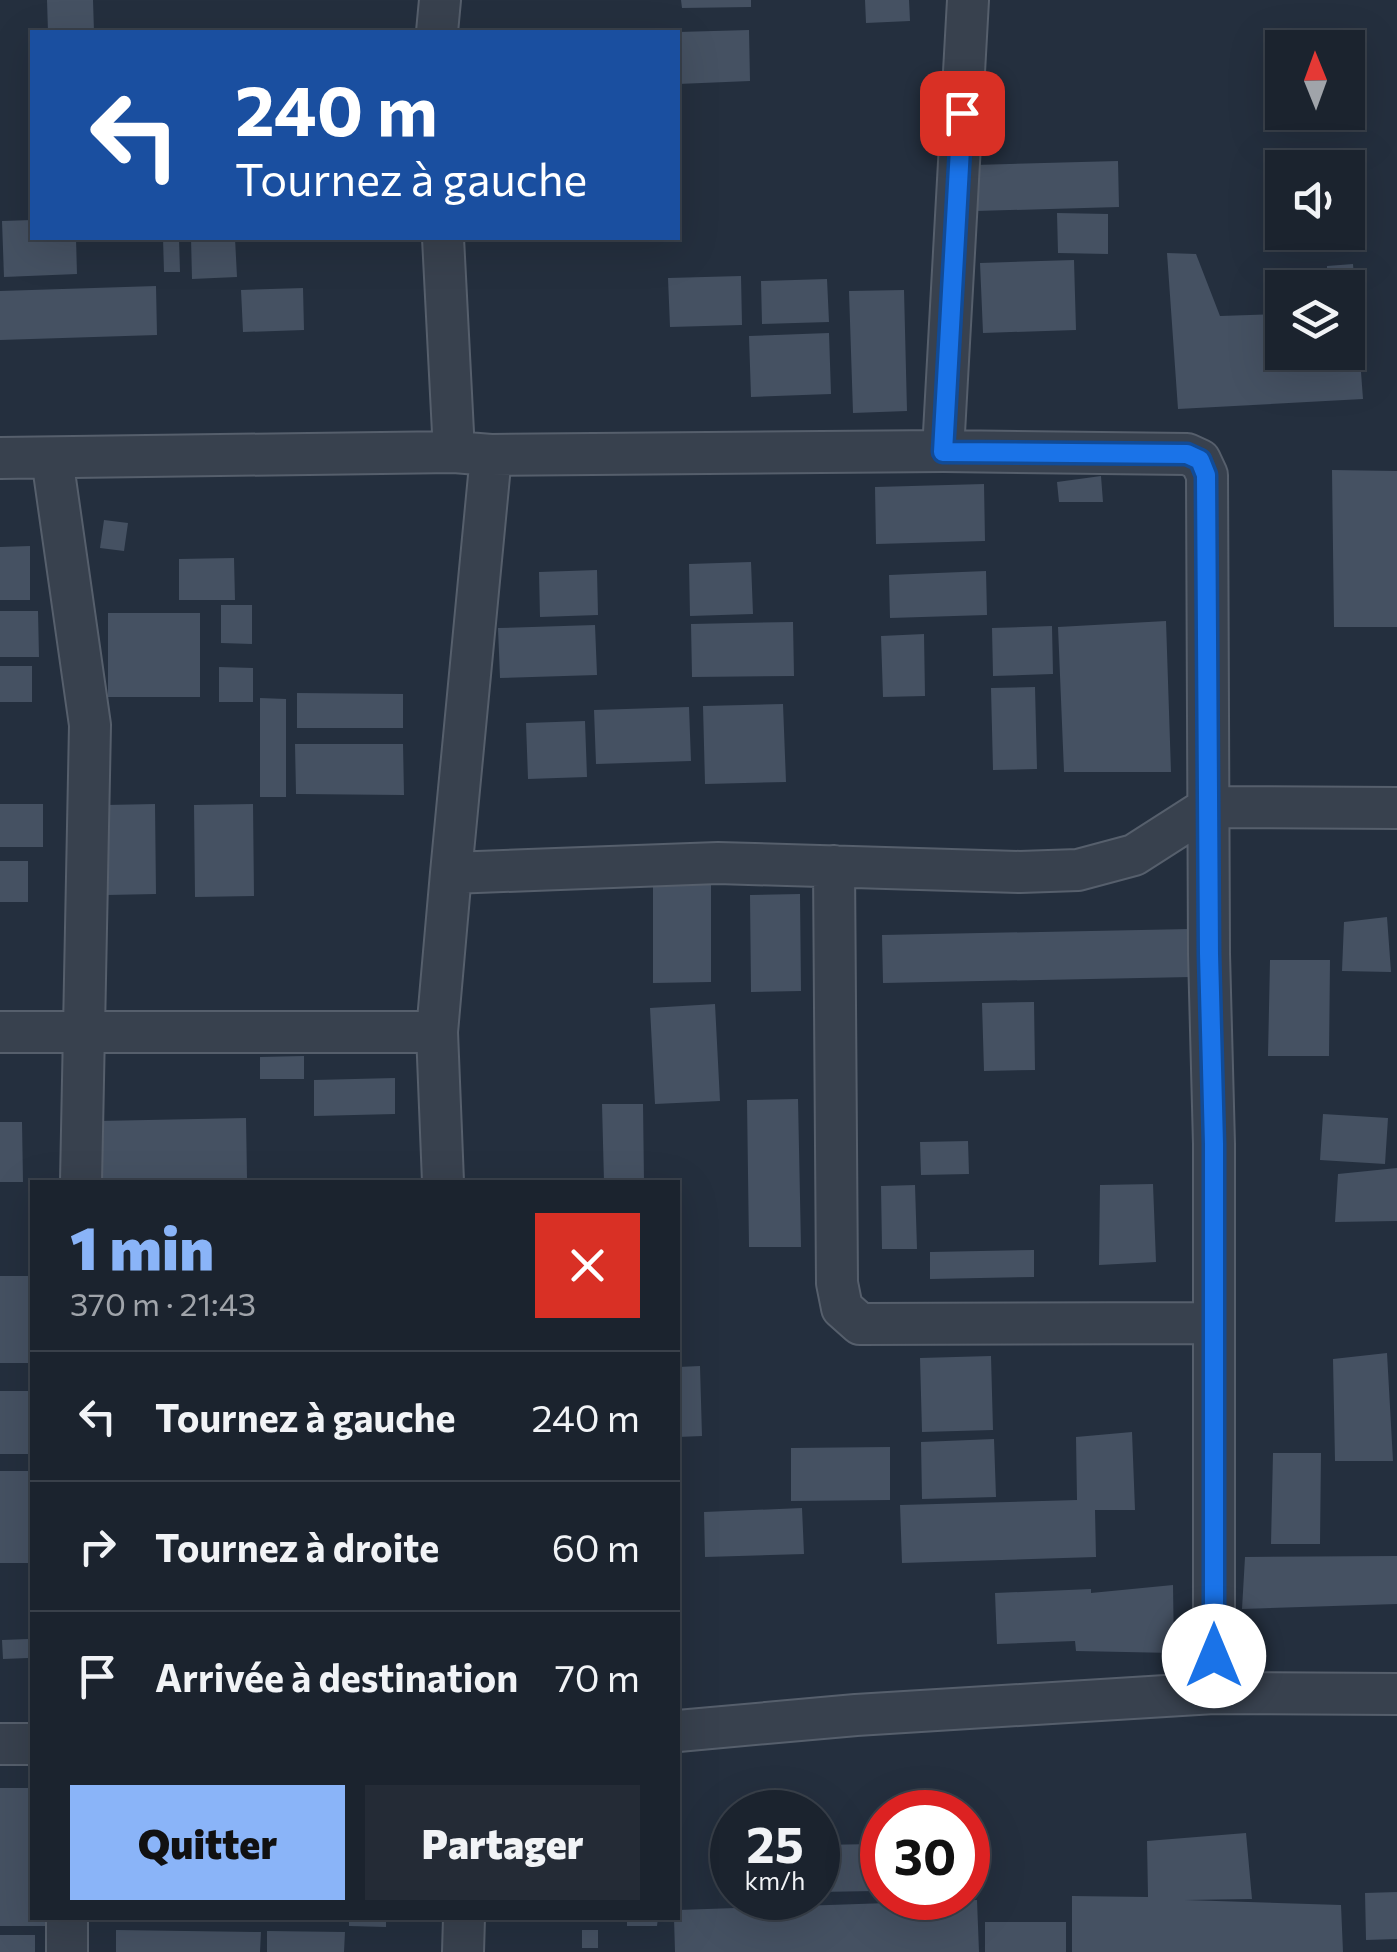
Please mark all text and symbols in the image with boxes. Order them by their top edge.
north arrow [1265,30,1365,130]
map controls [1265,30,1365,370]
text: 240 m [235,65,438,150]
icon: left [70,70,200,200]
pin [920,71,1005,156]
icon: arrive [935,86,990,141]
text: Tournez à gauche [235,150,587,205]
button: sound [1265,150,1365,250]
button: layers [1265,270,1365,370]
text: 1 min [70,1209,214,1282]
button: close [535,1213,640,1318]
text: 370 m · 21:43 [70,1283,256,1323]
icon: left [70,1389,125,1444]
text: Tournez à gauche [155,1393,456,1440]
text: 240 m [532,1393,640,1440]
icon: right [70,1519,125,1574]
text: Tournez à droite [155,1523,439,1570]
text: 60 m [552,1523,640,1570]
position arrow [1162,1604,1266,1708]
icon: arrive [70,1649,125,1704]
text: Arrivée à destination [155,1653,518,1700]
text: 70 m [555,1653,640,1700]
button: Quitter [70,1785,345,1900]
button: Partager [365,1785,640,1900]
speed limit sign: 30 [860,1790,990,1920]
text: 25 [746,1812,804,1873]
text: km/h [745,1865,805,1895]

